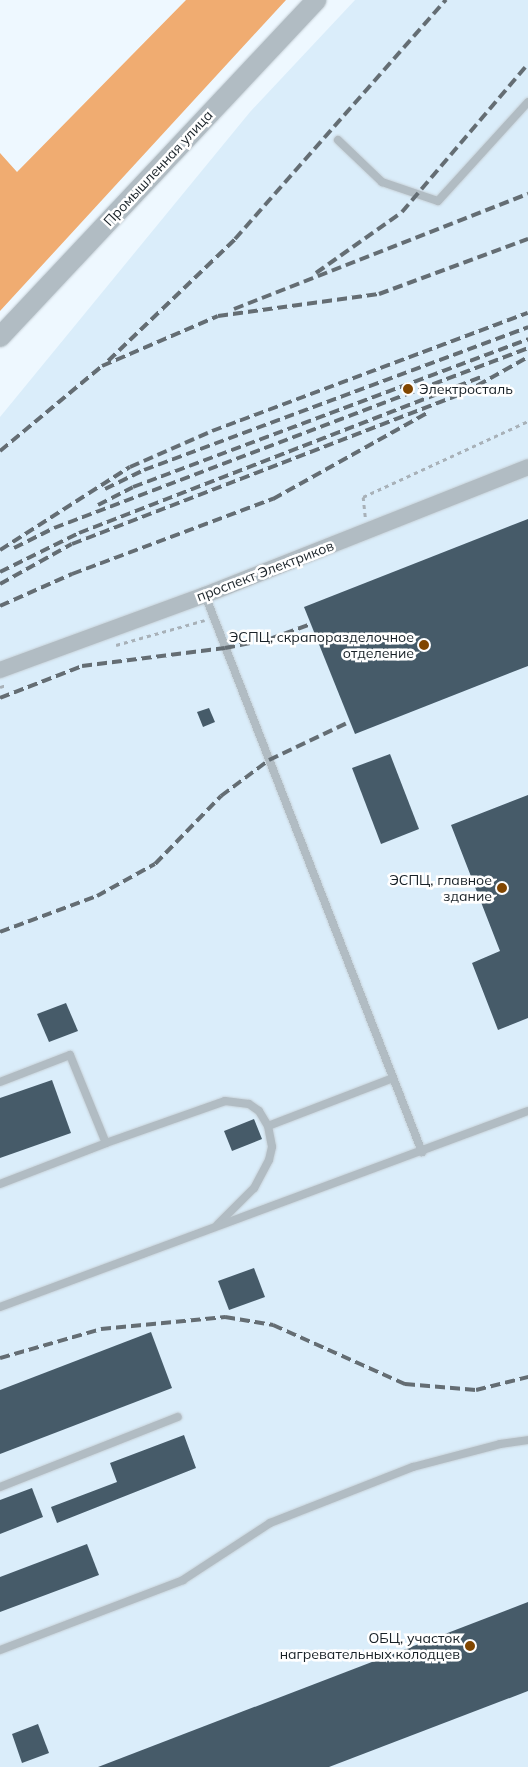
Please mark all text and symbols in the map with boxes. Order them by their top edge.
street label: Промышленная улица [100,107,216,229]
place label: Электросталь [419,381,513,397]
marker: Электросталь [401,382,415,396]
street label: проспект Электриков [194,537,336,605]
place label: ЭСПЦ, скрапоразделочное отделение [229,629,414,662]
marker: ЭСПЦ, скрапоразделочное отделение [418,639,430,651]
place label: ЭСПЦ, главное здание [389,872,492,904]
marker: ЭСПЦ, главное здание [496,882,508,894]
place label: ОБЦ, участок нагревательных колодцев [280,1630,460,1662]
marker: ОБЦ, участок нагревательных колодцев [464,1640,476,1652]

